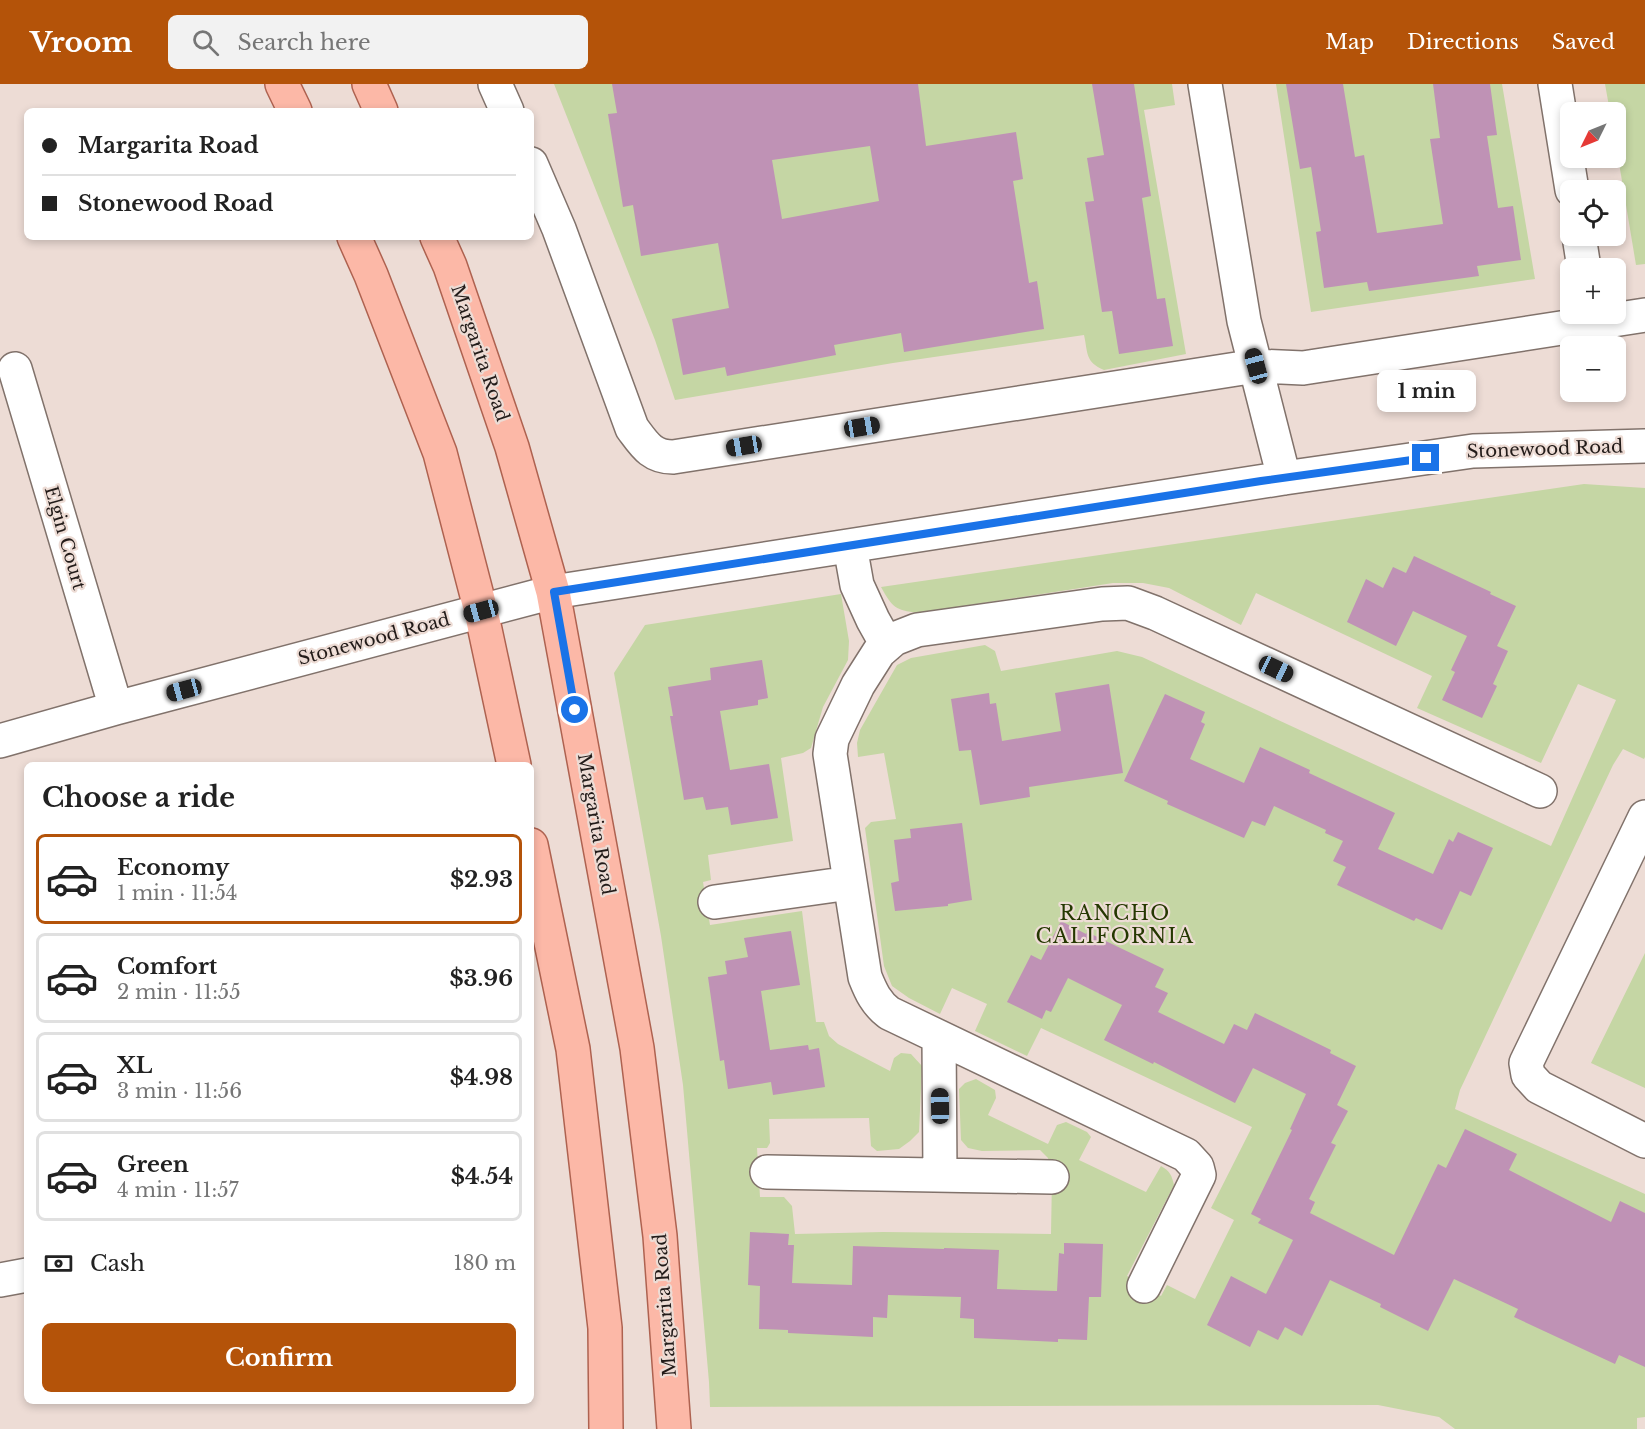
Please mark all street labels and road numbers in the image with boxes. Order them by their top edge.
street label: Margarita Road [446,282,514,424]
street label: Stonewood Road [1466,435,1624,463]
street label: Elgin Court [40,484,90,593]
street label: Stonewood Road [296,608,452,670]
street label: Margarita Road [573,752,619,896]
street label: Margarita Road [649,1233,681,1377]

